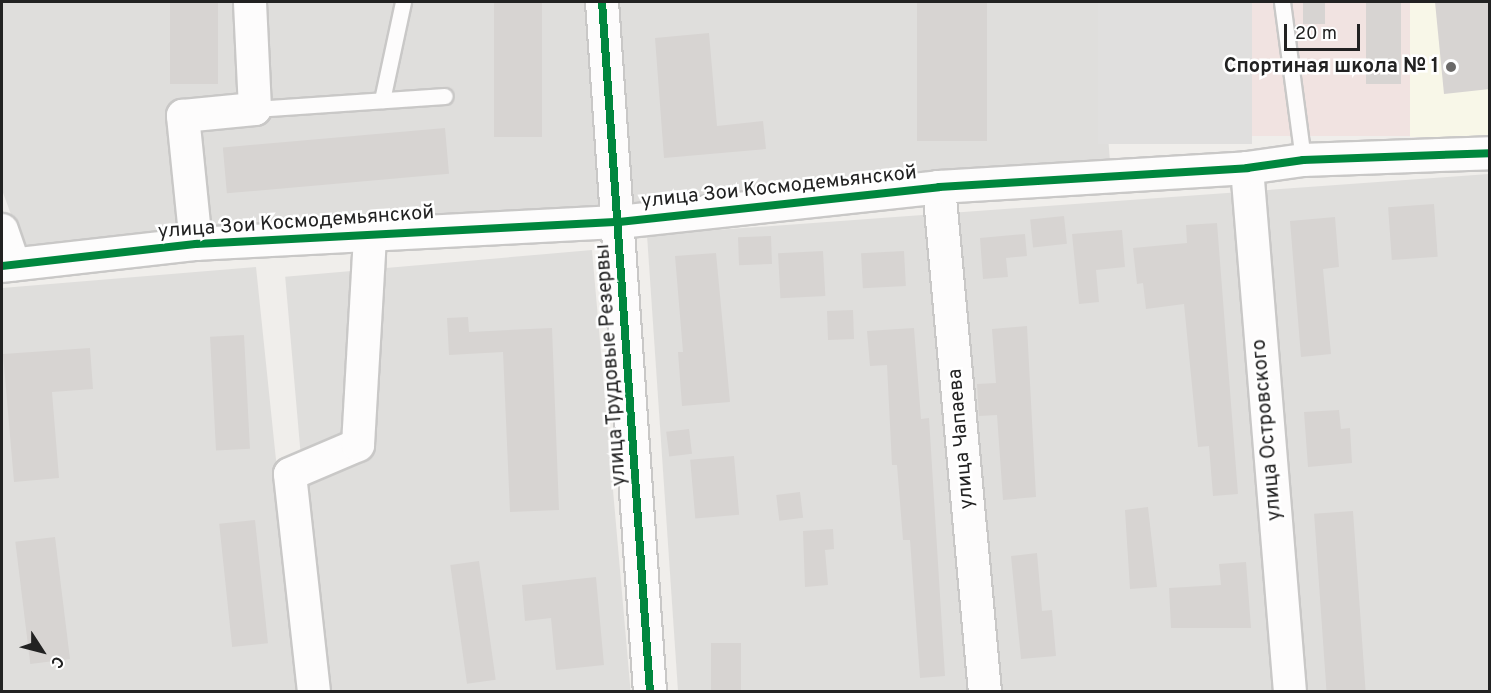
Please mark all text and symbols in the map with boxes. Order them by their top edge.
scale bar [1287,12,1364,50]
text: 20 m [1295,23,1337,46]
place label: Спортиная школа № 1 [1224,55,1439,79]
marker: Спортиная школа № 1 [1444,60,1458,74]
street label: улица Зои Космодемьянской [640,162,918,214]
street label: улица Зои Космодемьянской [157,201,435,245]
street label: улица Трудовые Резервы [592,243,632,487]
street label: улица Островского [1248,338,1288,522]
street label: улица Чапаева [944,368,980,510]
north arrow [12,621,72,681]
text: С [45,652,68,672]

